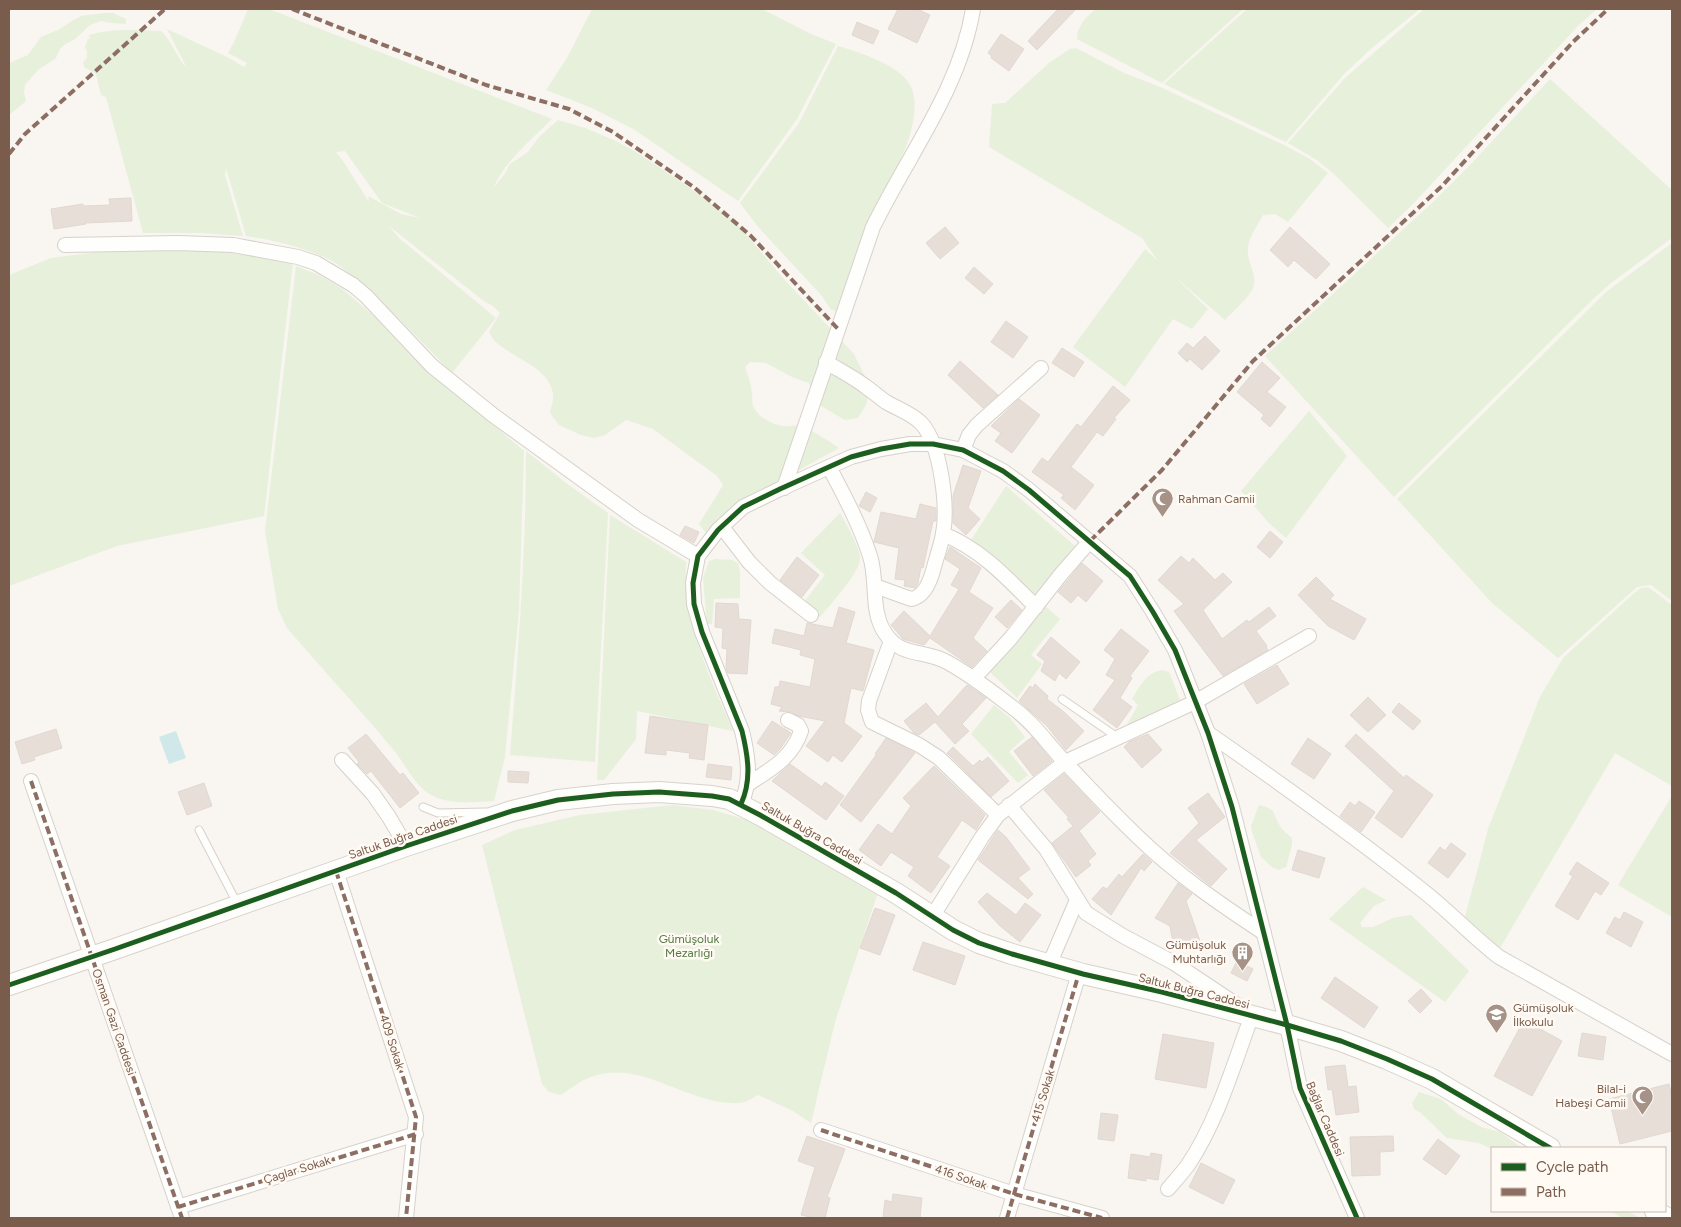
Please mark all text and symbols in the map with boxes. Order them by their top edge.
mosque icon: Rahman Camii [1150,487,1174,518]
place label: Rahman Camii [1178,492,1255,506]
street label: Saltuk Buğra Caddesi [759,798,865,868]
street label: Saltuk Buğra Caddesi [347,812,459,862]
park label: Gümüşoluk Mezarlığı [659,932,719,960]
place label: Gümüşoluk Muhtarlığı [1166,938,1226,966]
building icon: Gümüşoluk Muhtarlığı [1230,940,1254,971]
street label: Osman Gazi Caddesi [89,967,139,1077]
street label: Saltuk Buğra Caddesi [1137,970,1251,1012]
place label: Gümüşoluk İlkokulu [1513,1001,1574,1029]
school or university icon: Gümüşoluk İlkokulu [1485,1003,1509,1034]
street label: 409 Sokak [377,1013,407,1071]
street label: 415 Sokak [1028,1068,1058,1124]
street label: Bağlar Caddesi [1303,1079,1347,1159]
place label: Bilal-i Habeşi Camii [1555,1082,1626,1110]
mosque icon: Bilal-i Habeşi Camii [1630,1084,1654,1115]
legend [1491,1147,1666,1212]
street label: Çaglar Sokak [262,1153,332,1187]
text: Cycle path [1536,1158,1608,1176]
street label: 416 Sokak [933,1162,989,1192]
text: Path [1536,1183,1566,1201]

